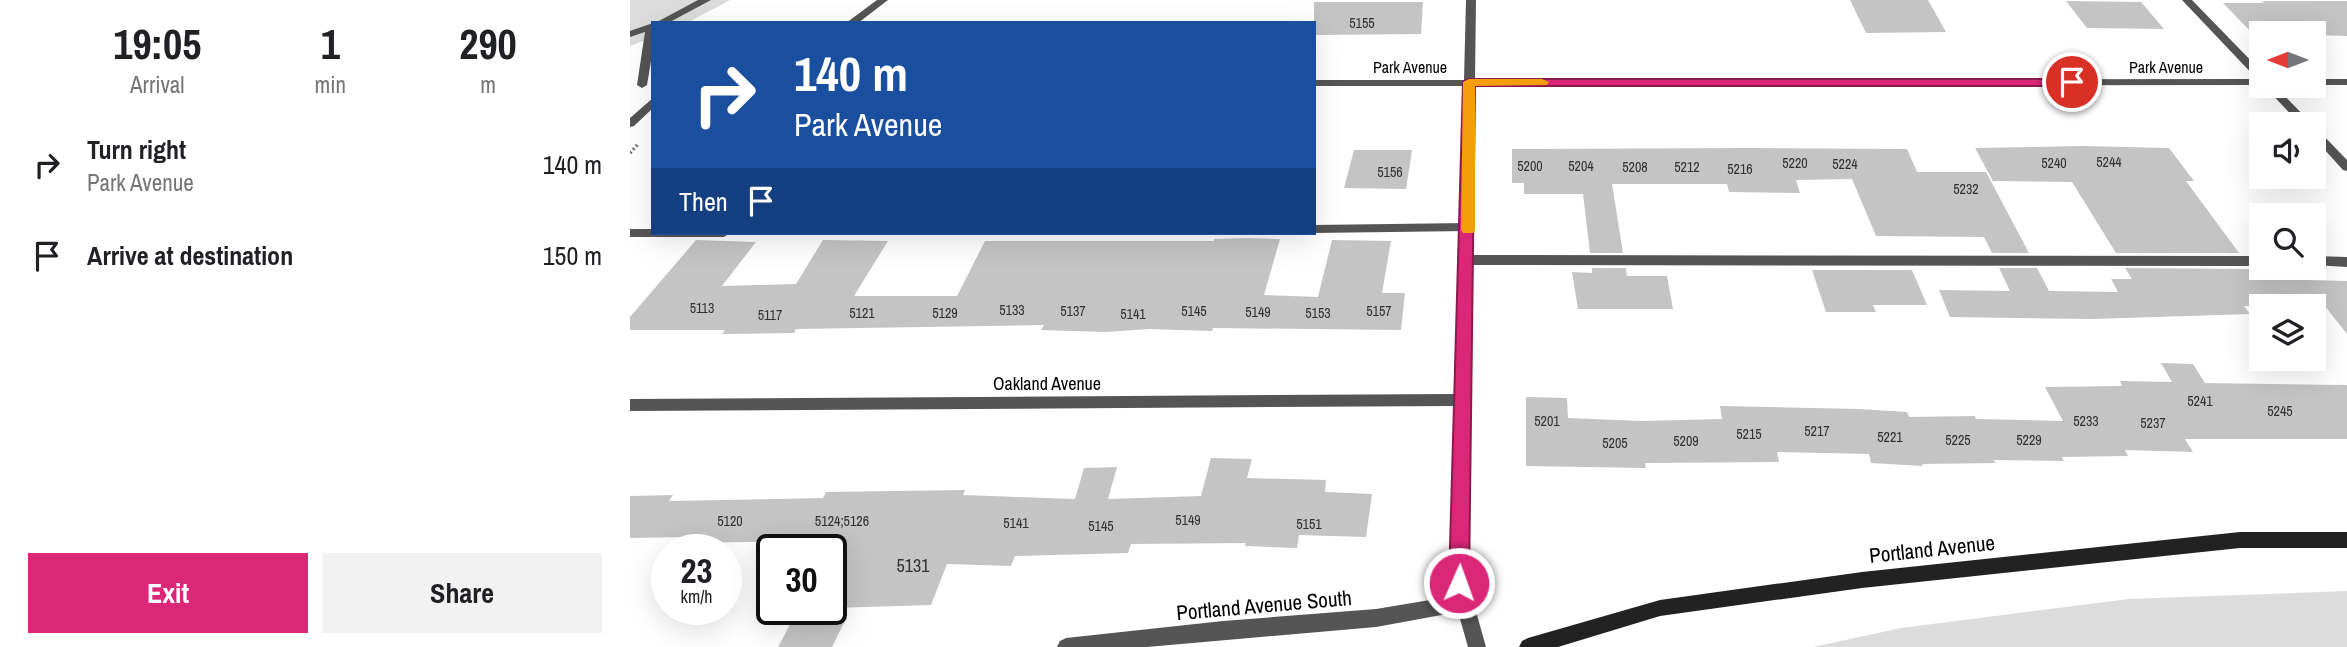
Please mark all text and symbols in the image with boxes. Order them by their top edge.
house number: 5155 [1349,14,1375,32]
text: 19:05 [113,16,201,72]
text: 1 [321,16,340,72]
text: 290 [459,16,517,72]
north arrow [2249,21,2326,98]
map controls [2249,21,2326,371]
text: 140 m [794,40,908,106]
icon: right [679,49,770,140]
pin [2042,52,2102,112]
street label: Park Avenue [1373,56,1447,78]
street label: Park Avenue [2129,56,2203,78]
icon: arrive [2053,63,2091,101]
text: Arrival [130,69,185,100]
text: min [315,69,346,100]
text: m [480,69,496,100]
text: Park Avenue [794,103,942,146]
button: sound [2249,112,2326,189]
text: Turn right [87,132,186,167]
icon: right [28,146,66,184]
text: 140 m [543,147,602,182]
house number: 5244 [2096,153,2122,171]
house number: 5220 [1782,154,1808,172]
house number: 5240 [2041,154,2067,172]
house number: 5224 [1832,155,1858,173]
house number: 5200 [1517,157,1543,175]
house number: 5204 [1568,157,1594,175]
house number: 5208 [1622,158,1648,176]
house number: 5212 [1674,158,1700,176]
house number: 5216 [1727,160,1753,178]
house number: 5156 [1377,163,1403,181]
text: Park Avenue [87,167,194,198]
house number: 5232 [1953,180,1979,198]
icon: arrive [742,182,780,220]
text: Then [679,184,728,219]
button: search [2249,203,2326,280]
icon: arrive [28,237,66,275]
text: Arrive at destination [87,238,293,273]
text: 150 m [543,238,602,273]
button: layers [2249,294,2326,371]
house number: 5113 [690,299,714,317]
house number: 5133 [999,301,1025,319]
house number: 5137 [1060,302,1086,320]
house number: 5145 [1181,302,1207,320]
house number: 5157 [1366,302,1392,320]
house number: 5149 [1245,303,1271,321]
house number: 5121 [849,304,875,322]
house number: 5129 [932,304,958,322]
house number: 5153 [1305,304,1331,322]
house number: 5141 [1120,305,1146,323]
house number: 5117 [758,306,782,324]
street label: Oakland Avenue [993,371,1101,396]
house number: 5241 [2187,392,2213,410]
house number: 5245 [2267,402,2293,420]
house number: 5201 [1534,412,1560,430]
house number: 5233 [2073,412,2099,430]
house number: 5237 [2140,414,2166,432]
house number: 5217 [1804,422,1830,440]
house number: 5215 [1736,425,1762,443]
house number: 5221 [1877,428,1903,446]
house number: 5225 [1945,431,1971,449]
house number: 5229 [2016,431,2042,449]
house number: 5209 [1673,432,1699,450]
house number: 5205 [1602,434,1628,452]
house number: 5149 [1175,511,1201,529]
house number: 5120 [717,512,743,530]
house number: 5124;5126 [815,512,869,530]
house number: 5141 [1003,514,1029,532]
house number: 5151 [1296,515,1322,533]
house number: 5145 [1088,517,1114,535]
street label: Portland Avenue [1868,528,1996,570]
speed limit sign: 30 [756,534,847,625]
position arrow [1422,546,1496,620]
text: 23 [681,547,712,594]
button: Exit [28,553,308,633]
button: Share [322,553,602,633]
house number: 5131 [897,553,930,578]
street label: Portland Avenue South [1175,583,1353,627]
text: km/h [681,584,713,609]

